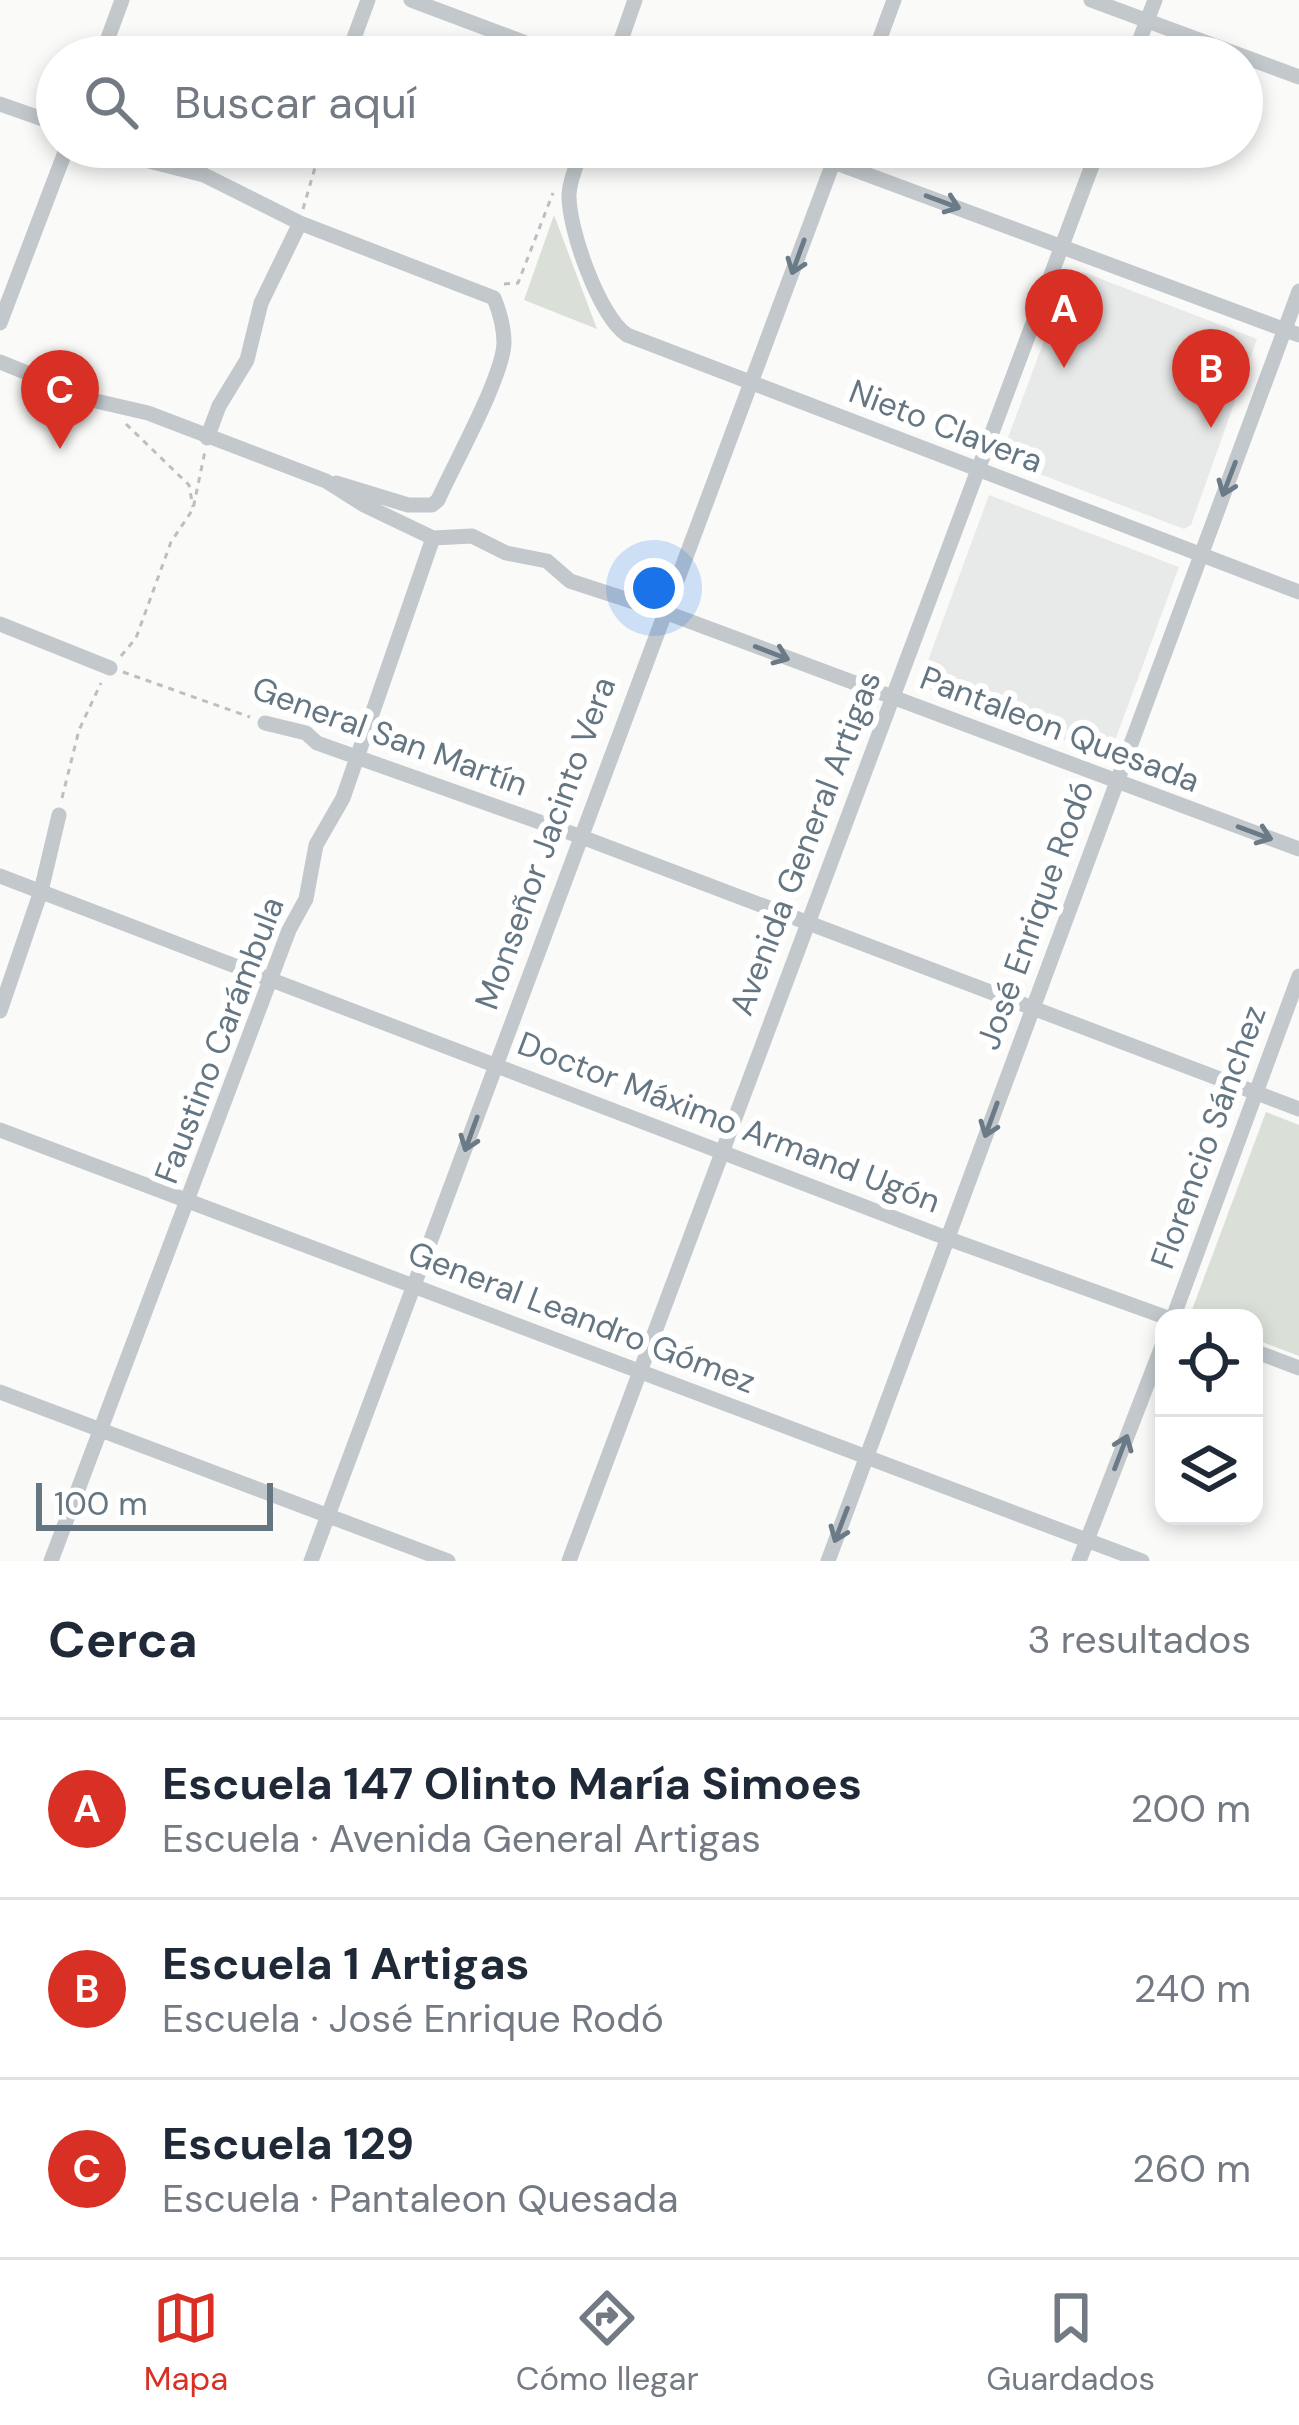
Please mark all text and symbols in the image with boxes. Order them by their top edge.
search box [36,36,1263,168]
icon: search [78,69,144,135]
text: Buscar aquí [174,73,417,132]
one-way arrow [923,193,960,214]
one-way arrow [785,237,807,274]
pin: A [1025,269,1103,368]
pin: B [1172,329,1250,428]
pin: C [21,350,99,449]
street label: Nieto Clavera [843,369,1049,483]
one-way arrow [1216,459,1238,496]
your location [624,558,684,618]
one-way arrow [752,643,789,665]
street label: Pantaleon Quesada [914,656,1206,802]
street label: Avenida General Artigas [719,665,891,1021]
street label: General San Martín [247,666,533,806]
street label: Monseñor Jacinto Vera [465,671,625,1015]
street label: José Enrique Rodó [966,774,1104,1056]
one-way arrow [1236,824,1273,846]
street label: Faustino Carámbula [145,891,293,1189]
street label: Florencio Sánchez [1140,1000,1276,1274]
street label: Doctor Máximo Armand Ugón [512,1021,946,1223]
one-way arrow [979,1101,1001,1138]
one-way arrow [459,1115,480,1152]
street label: General Leandro Gómez [402,1231,762,1403]
map controls [1155,1309,1263,1525]
button: locate [1155,1309,1263,1417]
button: layers [1155,1417,1263,1525]
one-way arrow [1111,1434,1133,1471]
scale bar [36,1477,273,1530]
text: 100 m [54,1482,148,1525]
one-way arrow [829,1506,851,1543]
text: Cerca [48,1606,198,1673]
text: 3 resultados [1027,1614,1251,1665]
text: Escuela 147 Olinto María Simoes [162,1754,862,1813]
text: A [73,1783,101,1834]
text: 200 m [1130,1783,1251,1834]
text: Escuela · Avenida General Artigas [162,1813,761,1864]
text: Escuela 1 Artigas [162,1934,529,1993]
text: B [75,1963,99,2014]
text: 240 m [1134,1963,1251,2014]
text: Escuela · José Enrique Rodó [162,1993,664,2044]
text: Escuela 129 [162,2114,414,2173]
text: C [73,2143,101,2194]
text: 260 m [1132,2143,1251,2194]
text: Escuela · Pantaleon Quesada [162,2173,679,2224]
tab: Mapa [144,2285,228,2400]
tab: Cómo llegar [516,2285,699,2400]
tab: Guardados [986,2285,1155,2400]

